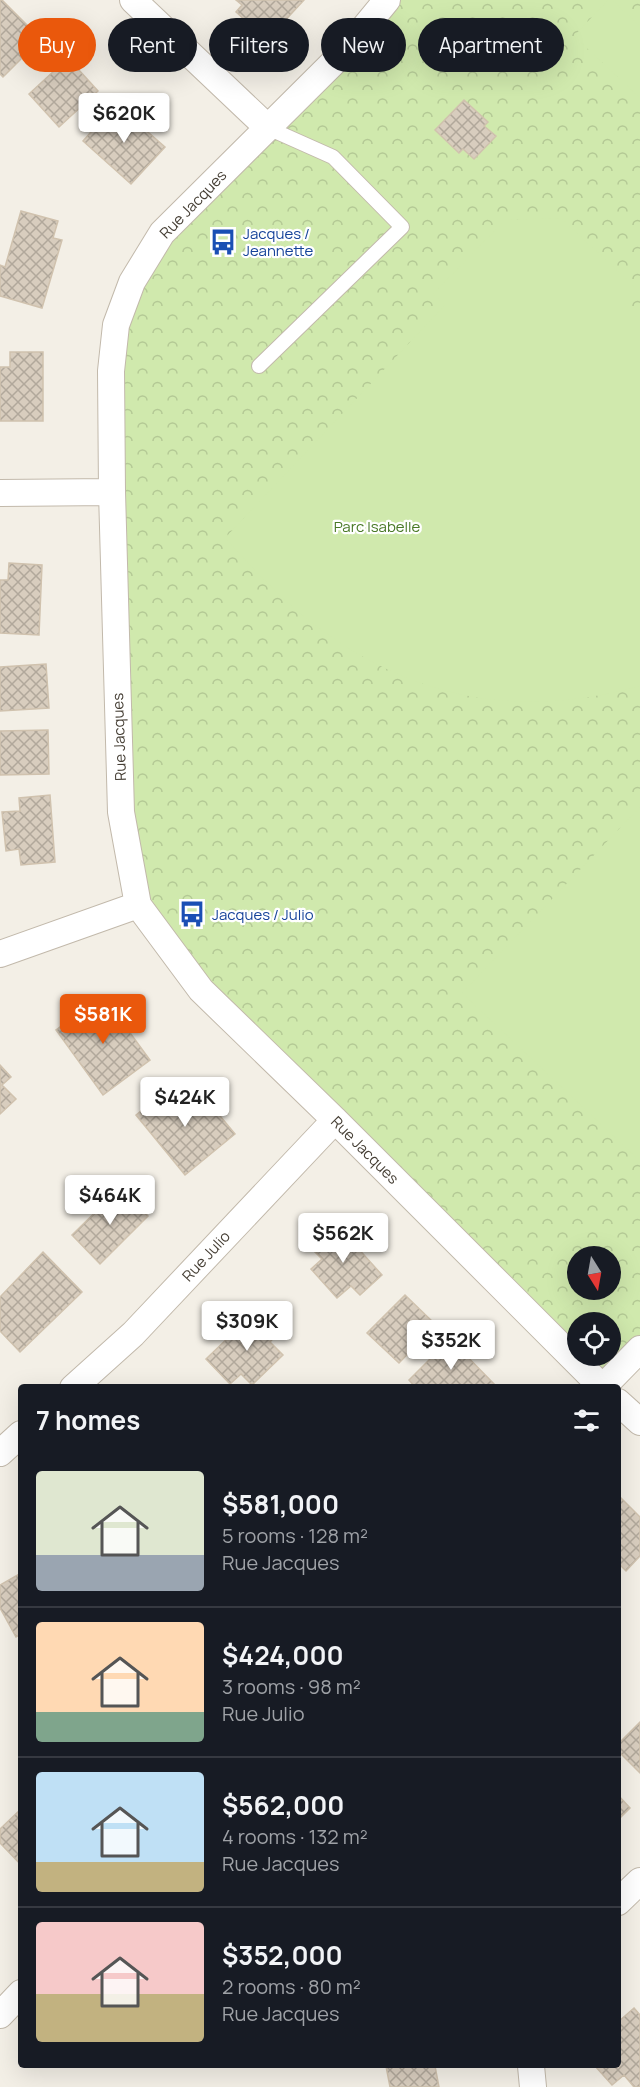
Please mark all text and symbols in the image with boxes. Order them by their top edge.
chip: Buy [18,18,96,72]
chip: Rent [108,18,197,72]
chip: Filters [209,18,309,72]
chip: New [321,18,406,72]
chip: Apartment [418,18,564,72]
pin: $620K [82,93,166,144]
text: $620K [93,99,156,126]
street label: Rue Jacques [155,165,231,243]
place label: Jacques / Jeannette [243,223,314,261]
bus stop icon: Jacques / Jeannette [208,227,238,257]
park label: Parc Isabelle [334,516,421,537]
street label: Rue Jacques [107,692,131,781]
bus stop icon: Jacques / Julio [177,899,207,929]
place label: Jacques / Julio [212,904,314,925]
pin: $581K [61,994,145,1045]
text: $581K [74,1000,132,1027]
pin: $424K [143,1077,227,1128]
text: $424K [154,1083,216,1110]
street label: Rue Jacques [326,1111,404,1189]
pin: $464K [68,1175,152,1226]
text: $464K [79,1181,141,1208]
pin: $562K [301,1213,385,1264]
text: $562K [312,1219,374,1246]
street label: Rue Julio [177,1226,235,1286]
north arrow [567,1246,621,1300]
map controls [567,1246,621,1366]
pin: $309K [205,1301,289,1352]
text: $309K [216,1307,278,1334]
button: locate [567,1312,621,1366]
pin: $352K [409,1320,493,1371]
text: $352K [421,1326,481,1353]
text: 7 homes [36,1402,140,1438]
icon: filters [570,1404,603,1437]
text: $581,000 [222,1486,339,1522]
icon: home [84,1495,156,1567]
text: 5 rooms · 128 m² [222,1522,368,1549]
text: Rue Jacques [222,1549,340,1576]
text: $424,000 [222,1637,344,1673]
icon: home [84,1646,156,1718]
text: 3 rooms · 98 m² [222,1673,361,1700]
text: Rue Julio [222,1700,305,1727]
text: $562,000 [222,1787,344,1823]
icon: home [84,1796,156,1868]
text: 4 rooms · 132 m² [222,1823,368,1850]
text: Rue Jacques [222,1850,340,1877]
text: $352,000 [222,1937,343,1973]
icon: home [84,1946,156,2018]
text: 2 rooms · 80 m² [222,1973,361,2000]
text: Rue Jacques [222,2000,340,2027]

